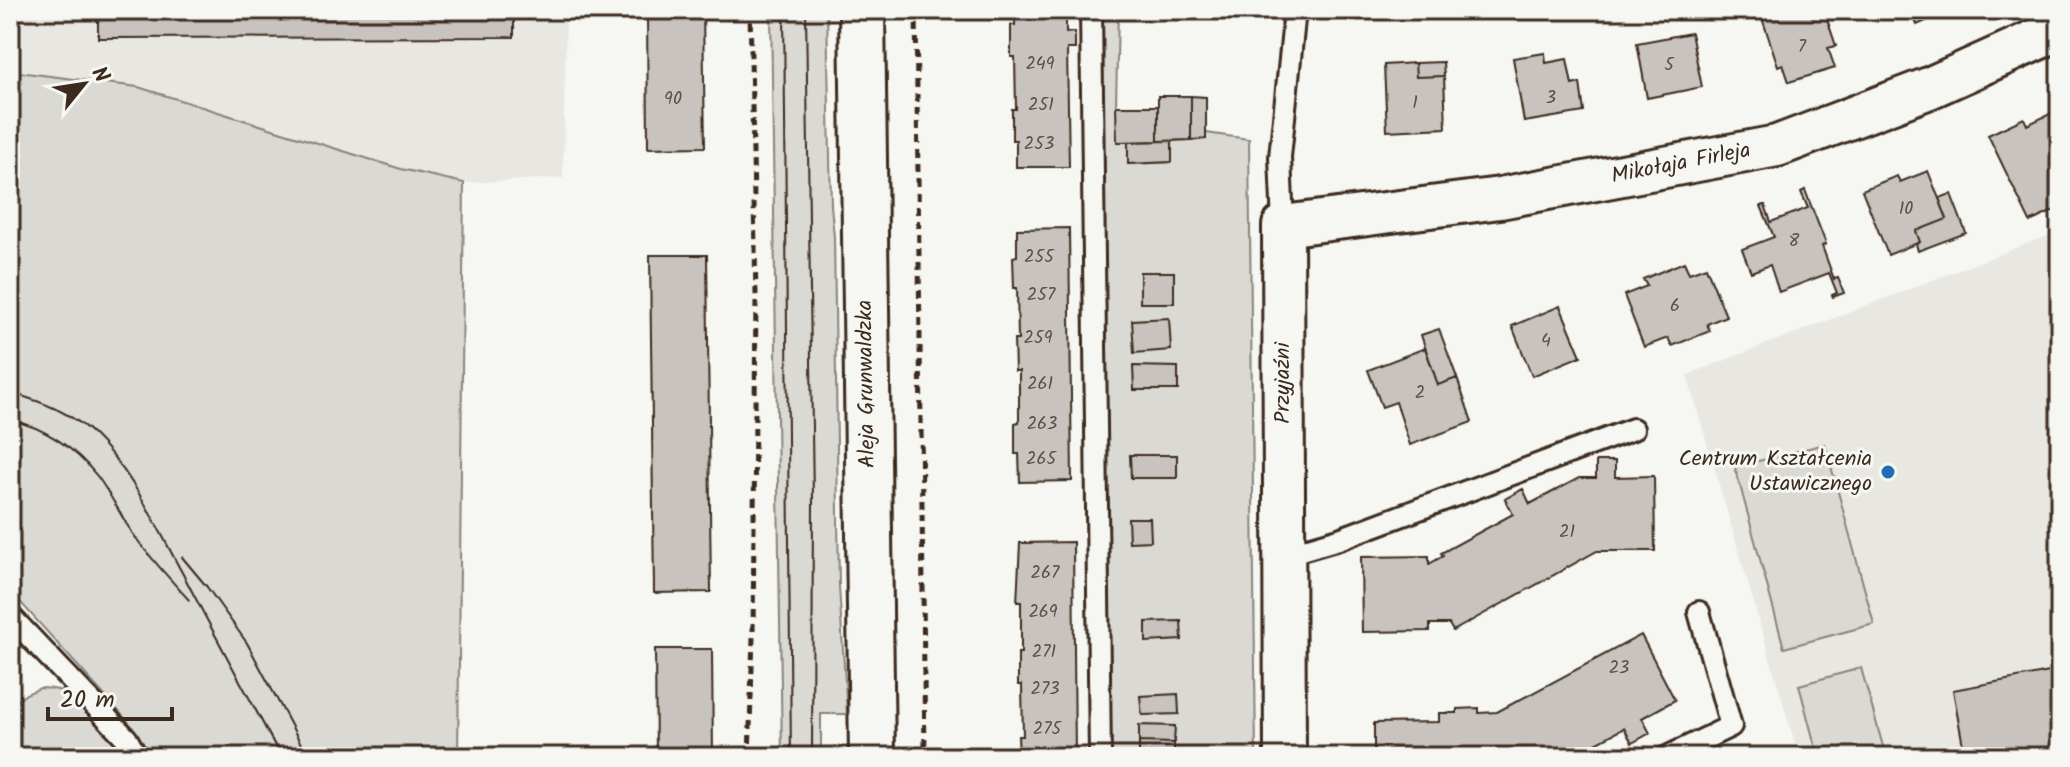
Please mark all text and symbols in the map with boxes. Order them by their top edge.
house number: 7 [1798,33,1807,62]
north arrow [44,44,124,124]
house number: 249 [1025,50,1055,79]
house number: 5 [1664,51,1675,80]
text: N [81,60,118,90]
house number: 3 [1546,84,1556,113]
house number: 90 [664,85,682,114]
house number: 1 [1412,89,1418,118]
house number: 251 [1028,91,1054,120]
house number: 253 [1024,130,1054,159]
street label: Mikołaja Firleja [1608,133,1754,195]
house number: 10 [1899,195,1913,224]
house number: 8 [1789,227,1800,256]
house number: 255 [1024,243,1055,272]
house number: 257 [1027,281,1056,310]
house number: 6 [1670,292,1680,321]
street label: Aleja Grunwaldzka [848,300,886,468]
house number: 259 [1024,324,1053,353]
house number: 4 [1541,327,1551,356]
street label: Przyjaźni [1266,341,1301,424]
house number: 261 [1027,370,1053,399]
house number: 2 [1415,379,1425,408]
house number: 263 [1027,410,1057,439]
place label: Centrum Kształcenia Ustawicznego [1679,442,1872,502]
house number: 265 [1026,445,1057,474]
marker: Centrum Kształcenia Ustawicznego [1879,463,1897,481]
house number: 21 [1559,518,1575,547]
house number: 267 [1031,559,1060,588]
house number: 269 [1028,598,1058,627]
house number: 271 [1032,638,1056,667]
house number: 23 [1609,654,1629,683]
scale bar [48,671,172,721]
house number: 273 [1030,675,1060,704]
text: 20 m [60,681,115,720]
house number: 275 [1033,715,1063,744]

